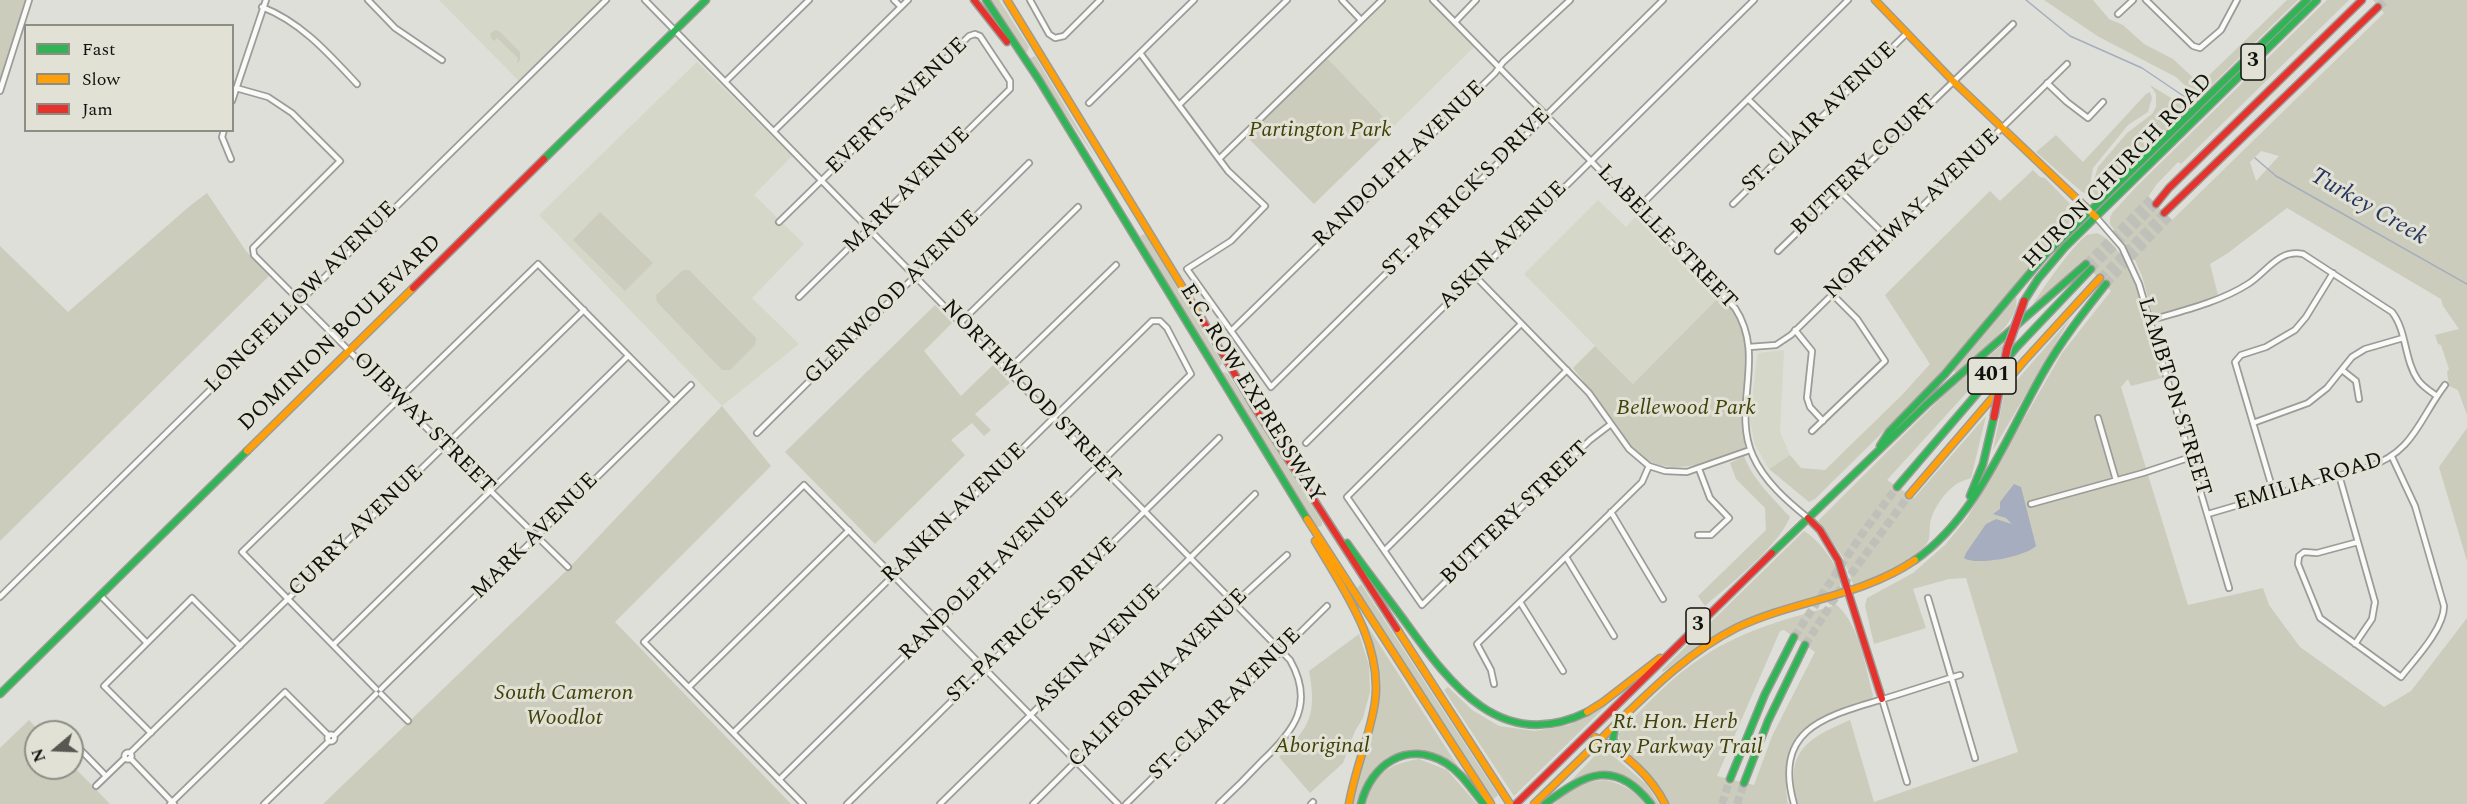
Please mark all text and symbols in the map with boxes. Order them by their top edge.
legend [24,24,234,132]
street label: EVERTS AVENUE [822,33,974,181]
text: Fast [82,36,115,63]
street label: ST. CLAIR AVENUE [1737,37,1903,199]
road number: 3 [2241,44,2265,80]
text: Slow [82,66,120,93]
street label: HURON CHURCH ROAD [2019,69,2219,275]
street label: RANDOLPH AVENUE [1308,76,1492,254]
street label: BUTTERY COURT [1787,90,1943,242]
text: Jam [82,96,113,123]
street label: ST. PATRICK'S DRIVE [1377,103,1557,283]
park label: Partington Park [1249,119,1391,145]
street label: MARK AVENUE [839,122,977,260]
street label: NORTHWAY AVENUE [1820,124,2006,306]
street label: LABELLE STREET [1590,160,1742,316]
water label: Turkey Creek [2304,163,2432,253]
street label: ASKIN AVENUE [1434,176,1574,316]
street label: LONGFELLOW AVENUE [201,197,403,399]
street label: GLENWOOD AVENUE [800,205,986,391]
street label: DOMINION BOULEVARD [234,230,448,438]
street label: E.C. ROW EXPRESSWAY [1173,280,1329,508]
street label: NORTHWOOD STREET [935,295,1125,491]
street label: LAMBTON STREET [2130,295,2216,499]
street label: OJIBWAY STREET [346,347,500,501]
road number: 401 [1968,358,2016,394]
park label: Bellewood Park [1616,397,1756,423]
street label: BUTTERY STREET [1436,436,1596,592]
street label: RANKIN AVENUE [877,438,1033,590]
street label: EMILIA ROAD [2232,448,2386,518]
street label: CURRY AVENUE [284,461,430,603]
street label: MARK AVENUE [467,468,605,606]
street label: RANDOLPH AVENUE [895,487,1075,667]
street label: ST. PATRICK'S DRIVE [942,533,1124,709]
street label: ASKIN AVENUE [1028,579,1168,719]
street label: CALIFORNIA AVENUE [1064,584,1254,774]
road number: 3 [1686,608,1710,644]
street label: ST. CLAIR AVENUE [1144,623,1308,787]
park label: South Cameron Woodlot [495,682,633,734]
park label: Rt. Hon. Herb Gray Parkway Trail [1587,711,1763,762]
north arrow [24,720,84,780]
park label: Aboriginal [1274,735,1370,761]
text: N [25,745,52,765]

